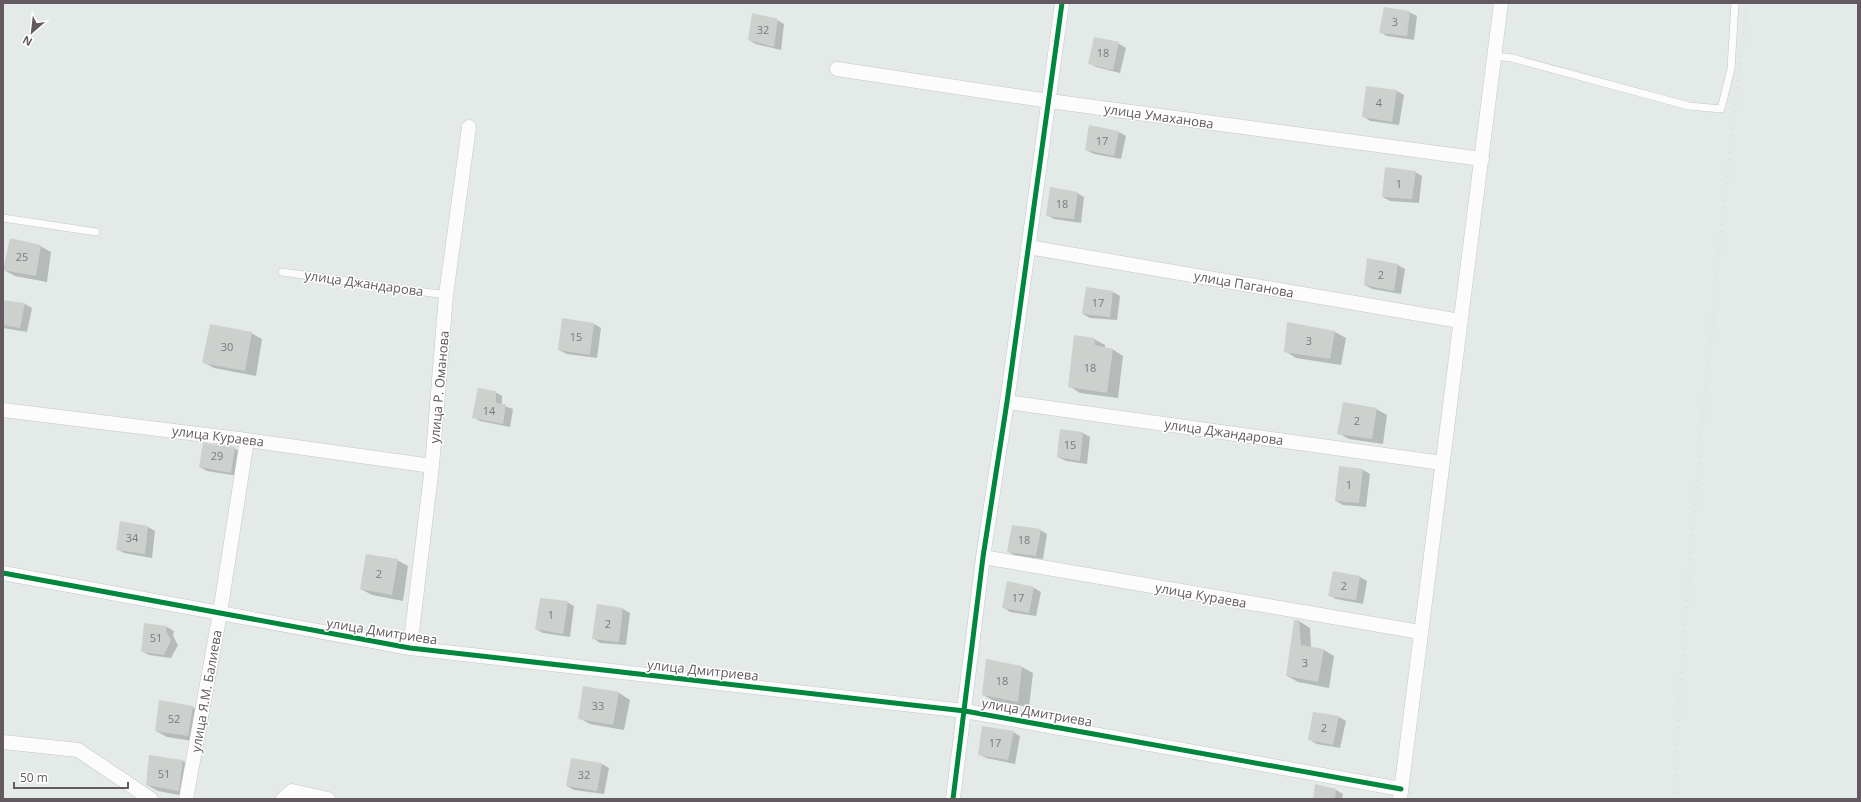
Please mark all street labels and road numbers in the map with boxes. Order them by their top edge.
street label: улица Умаханова [1103,99,1215,133]
street label: улица Джандарова [303,266,425,300]
street label: улица Паганова [1193,266,1295,302]
street label: улица Р. Оманова [425,330,453,444]
street label: улица Джандарова [1163,415,1285,449]
street label: улица Кураева [171,421,265,451]
street label: улица Кураева [1154,578,1248,612]
street label: улица Дмитриева [325,613,439,649]
street label: улица Я.М. Балиева [186,628,226,754]
street label: улица Дмитриева [646,655,760,685]
street label: улица Дмитриева [980,693,1094,731]

